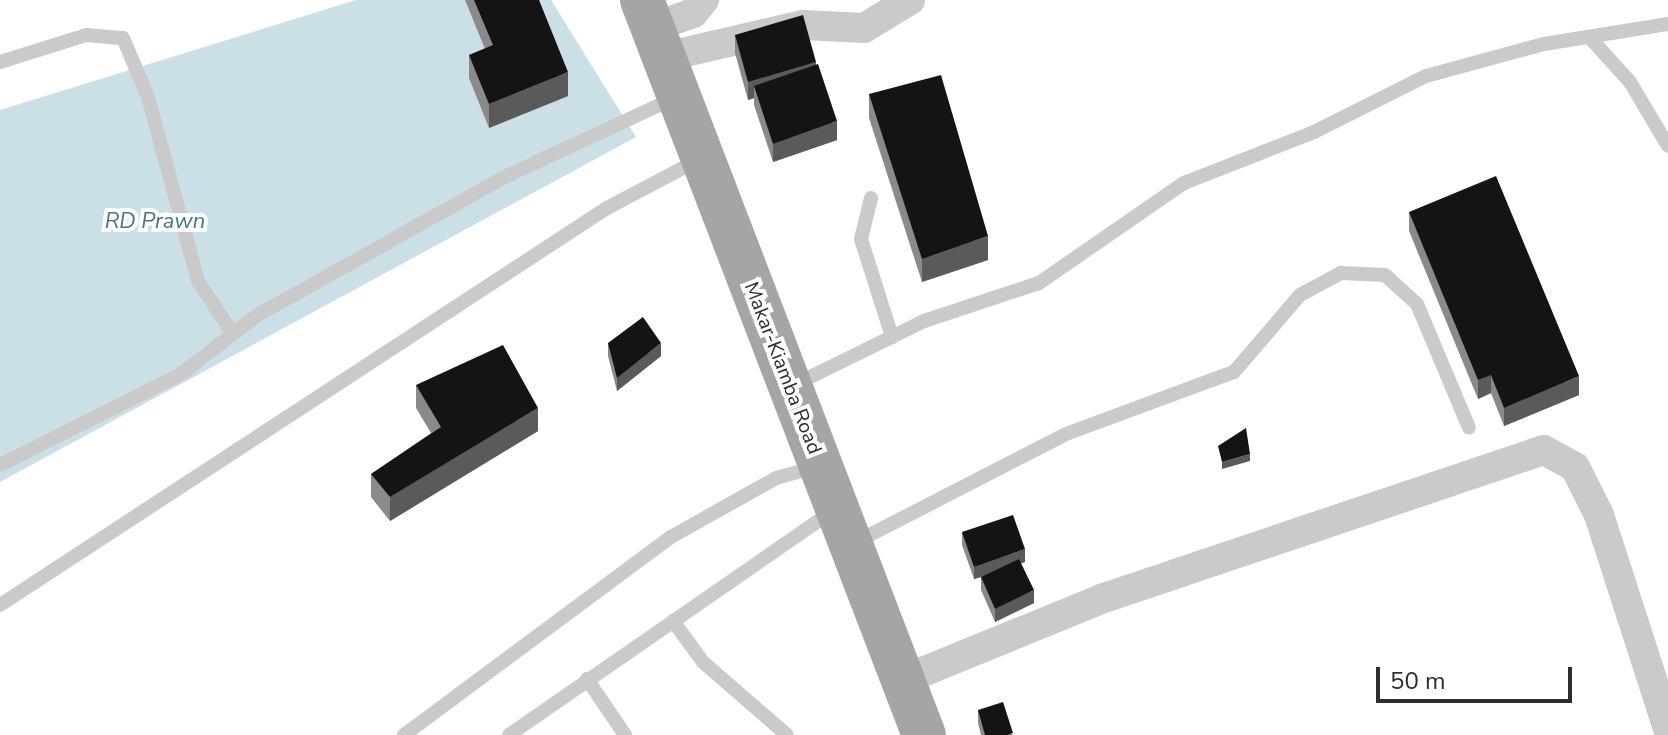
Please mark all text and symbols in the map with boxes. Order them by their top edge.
water label: RD Prawn [105,209,205,235]
street label: Makar-Kiamba Road [739,279,827,457]
scale bar [1380,651,1576,701]
text: 50 m [1390,665,1446,697]

